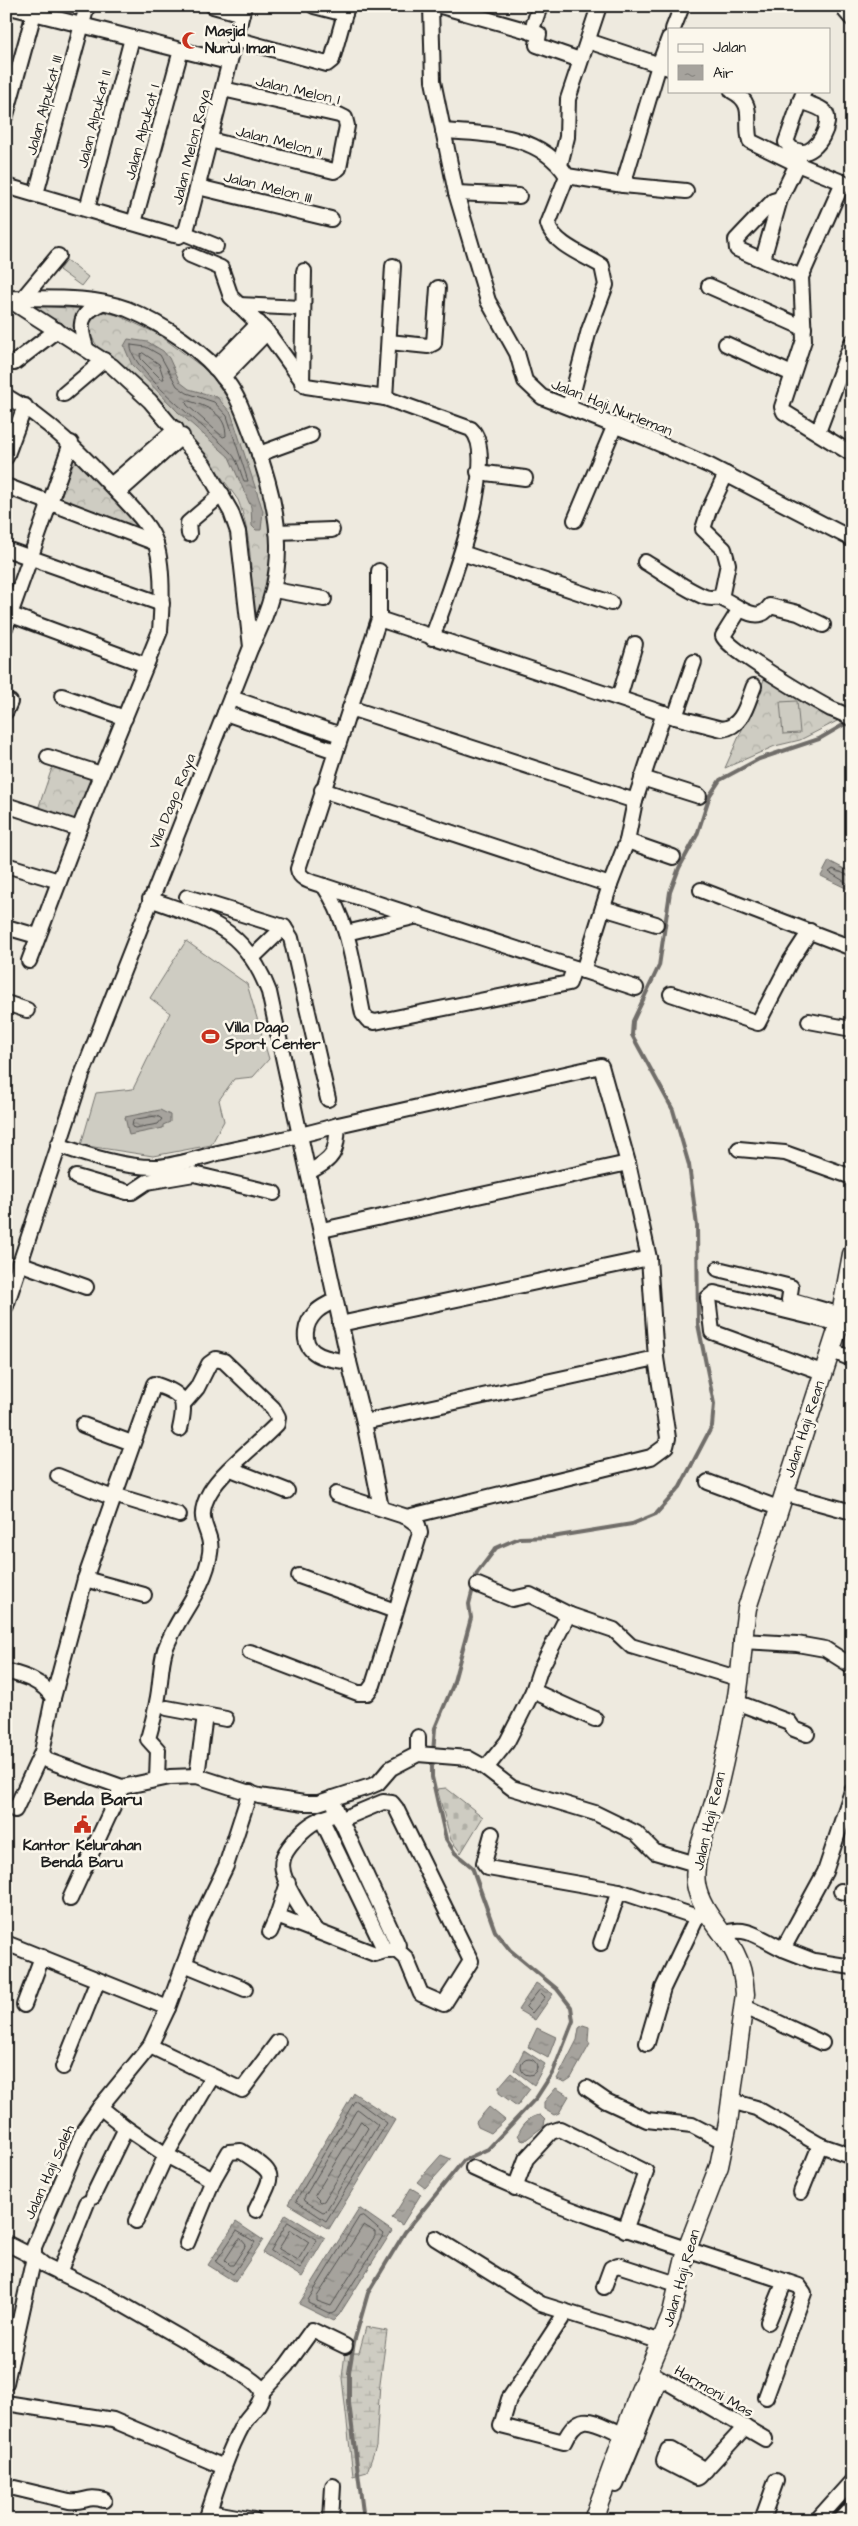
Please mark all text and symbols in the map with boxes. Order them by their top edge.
place label: Masjid Nurul Iman [205,21,276,59]
legend [668,28,830,92]
mosque icon: Masjid Nurul Iman [181,30,201,50]
text: Jalan [713,37,747,58]
street label: Jalan Alpukat III [21,53,68,157]
text: Air [713,63,733,84]
street label: Jalan Alpukat II [72,68,117,170]
street label: Jalan Melon I [254,71,342,110]
street label: Jalan Alpukat I [120,82,165,182]
street label: Jalan Melon Raya [167,87,217,207]
street label: Jalan Melon II [233,121,324,162]
street label: Jalan Melon III [221,166,314,209]
street label: Jalan Haji Nurleman [548,374,676,442]
street label: Vila Dago Raya [144,750,202,853]
place label: Villa Dago Sport Center [224,1017,321,1055]
sports icon: Villa Dago Sport Center [201,1026,221,1046]
street label: Jalan Haji Rean [779,1378,830,1480]
street label: Jalan Haji Rean [688,1769,731,1873]
district label: Benda Baru [44,1787,142,1812]
public building icon: Kantor Kelurahan Benda Baru [72,1814,92,1834]
place label: Kantor Kelurahan Benda Baru [23,1835,142,1873]
street label: Jalan Haji Saleh [19,2121,80,2223]
street label: Jalan Haji Rean [658,2226,706,2329]
street label: Harmoni Mas [670,2360,758,2423]

